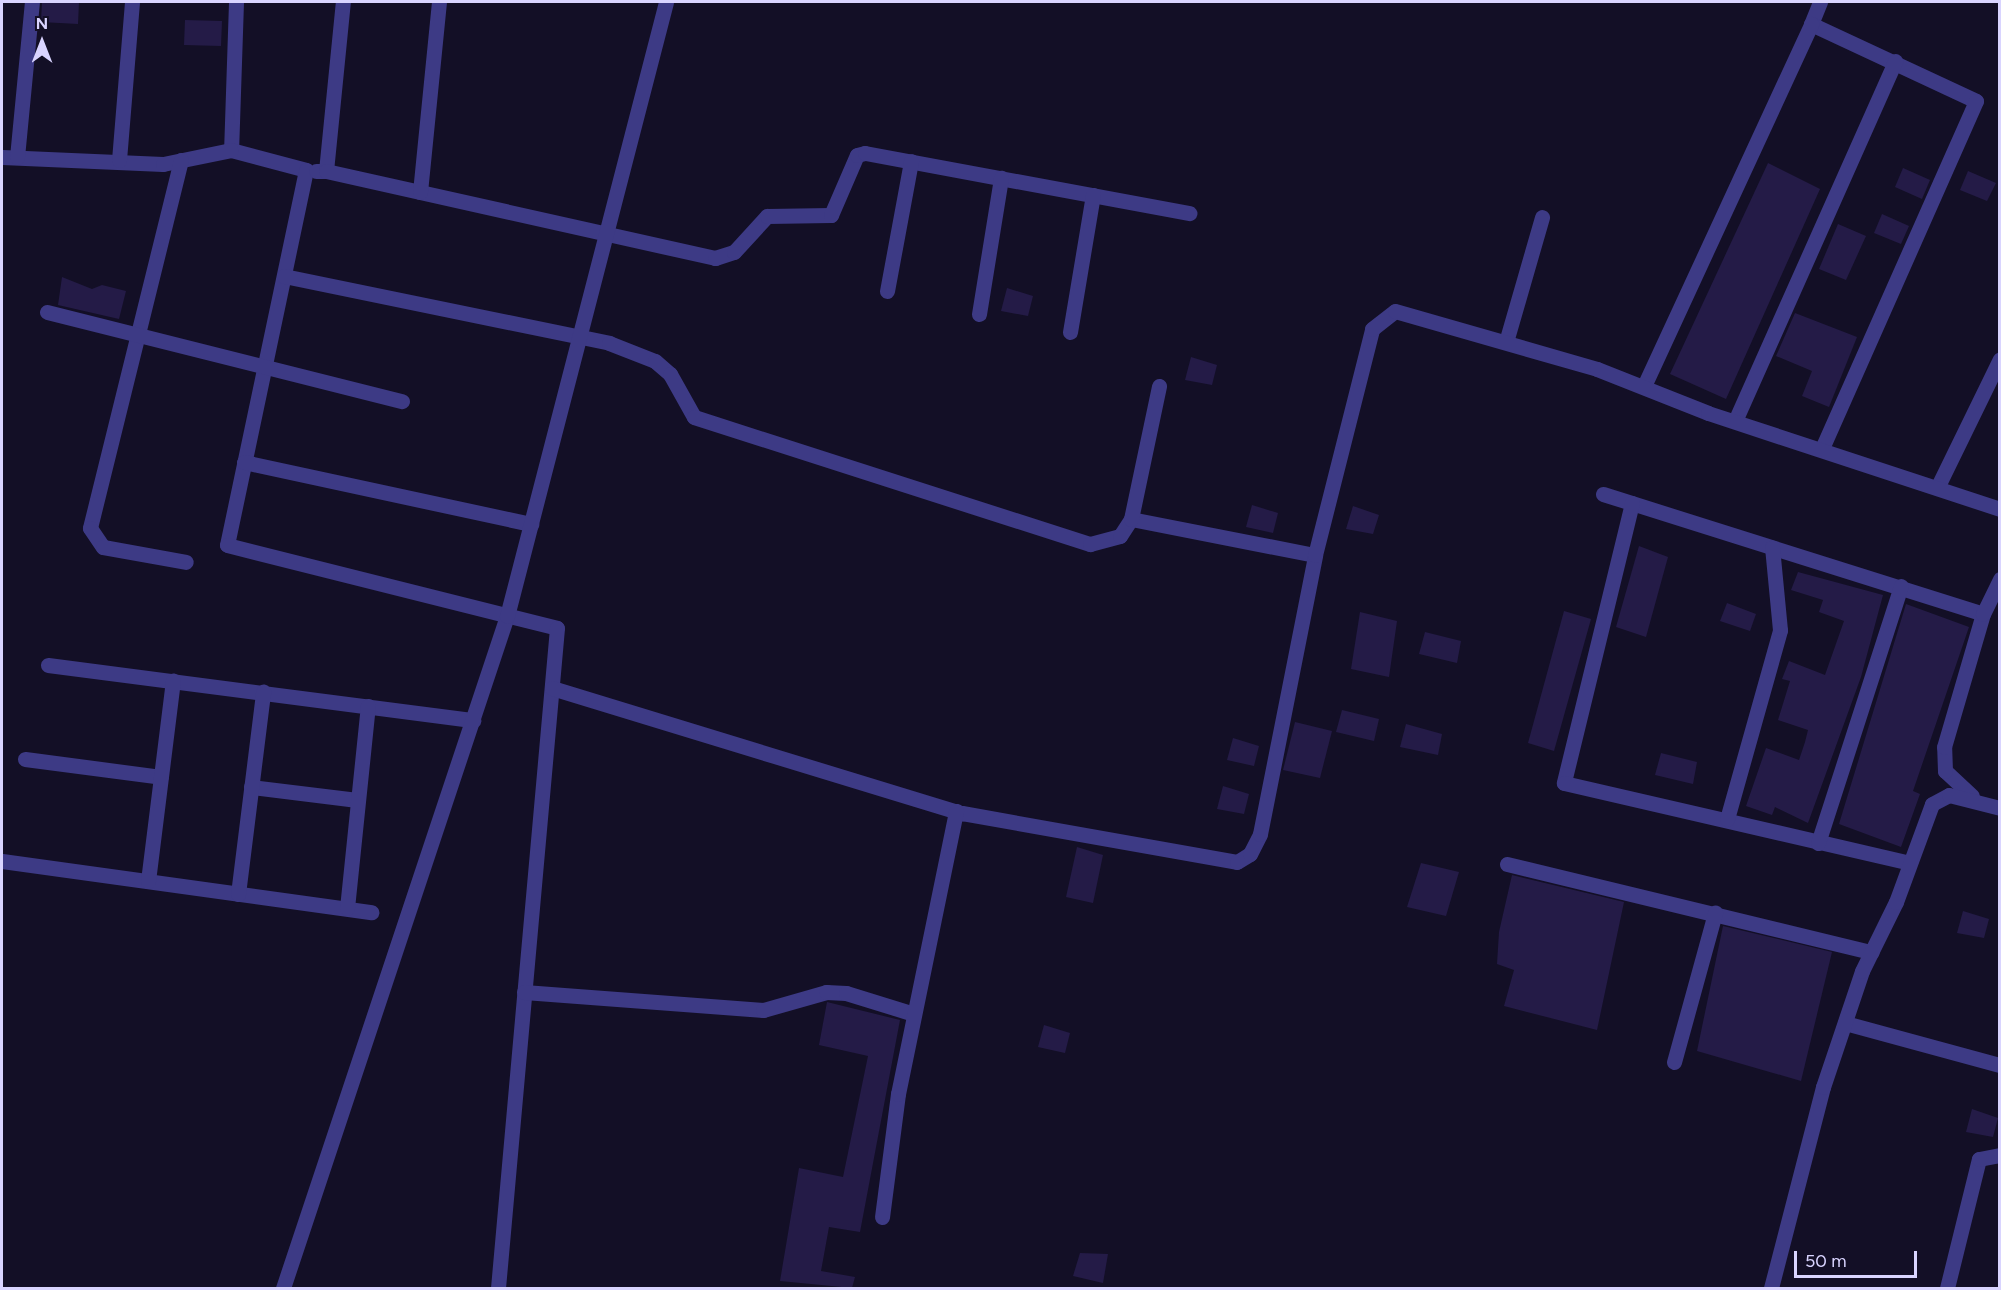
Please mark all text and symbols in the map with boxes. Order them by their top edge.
north arrow [12,12,72,72]
text: N [36,14,48,33]
scale bar [1797,1239,1920,1277]
text: 50 m [1805,1250,1847,1272]

